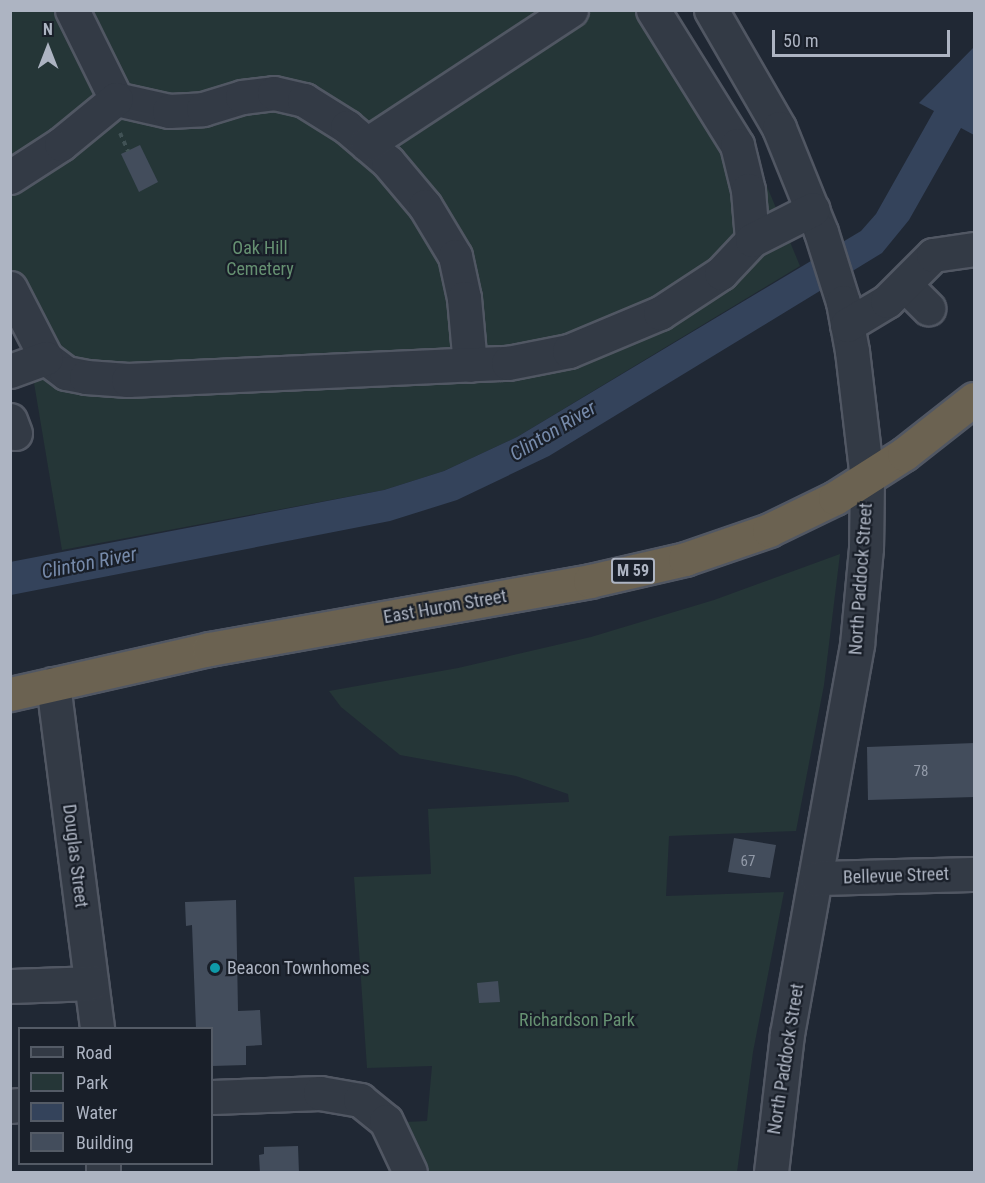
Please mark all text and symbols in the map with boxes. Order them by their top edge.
north arrow [18,18,78,78]
scale bar [775,18,954,56]
text: N [43,20,53,39]
text: 50 m [783,30,818,51]
park label: Oak Hill Cemetery [226,238,294,280]
water label: Clinton River [505,396,601,466]
street label: North Paddock Street [845,502,877,656]
water label: Clinton River [39,542,139,584]
road number: M 59 [610,558,656,584]
street label: East Huron Street [382,586,508,628]
house number: 78 [914,763,928,781]
street label: Douglas Street [58,803,92,909]
house number: 67 [741,853,755,871]
street label: Bellevue Street [843,863,949,889]
place label: Beacon Townhomes [227,957,370,979]
marker: Beacon Townhomes [208,961,222,975]
street label: North Paddock Street [763,982,809,1136]
park label: Richardson Park [519,1009,635,1031]
legend [18,1027,213,1165]
text: Road [76,1042,112,1063]
text: Park [76,1072,108,1093]
text: Water [76,1102,117,1123]
text: Building [76,1132,133,1153]

